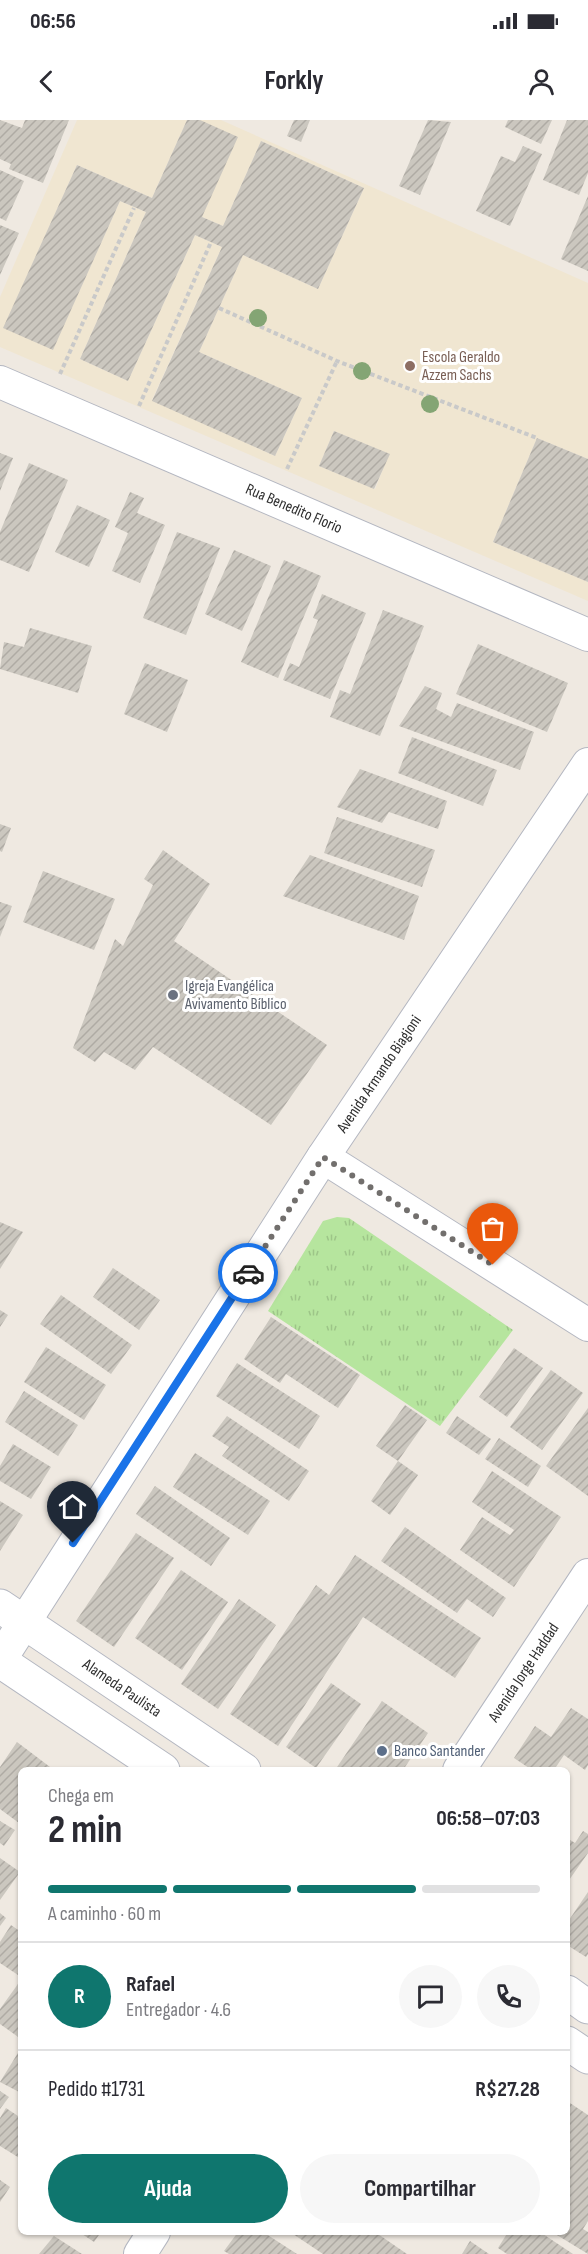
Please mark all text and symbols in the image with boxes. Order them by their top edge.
text: 06:56 [30,8,76,35]
icon: back [30,65,63,98]
text: Forkly [265,65,323,97]
icon: person [525,65,558,98]
place label: Escola Geraldo Azzem Sachs [421,348,500,385]
marker: Escola Geraldo Azzem Sachs [403,359,417,373]
street label: Rua Benedito Florio [243,479,345,538]
place label: Igreja Evangélica Avivamento Bíblico [184,977,287,1014]
marker: Igreja Evangélica Avivamento Bíblico [166,988,180,1002]
street label: Avenida Armando Biagioni [332,1012,425,1137]
pin [467,1203,518,1265]
icon: bag [476,1212,509,1245]
courier [218,1243,278,1303]
icon: car [232,1257,265,1290]
pin [47,1481,98,1543]
icon: home [56,1490,89,1523]
street label: Avenida Jorge Haddad [484,1619,563,1726]
street label: Alameda Paulista [78,1654,165,1721]
place label: Banco Santander [394,1742,486,1761]
marker: Banco Santander [375,1744,389,1758]
text: Chega em [48,1784,114,1808]
text: 06:58–07:03 [436,1805,540,1832]
text: 2 min [48,1807,122,1854]
text: A caminho · 60 m [48,1902,161,1926]
button: chat [399,1965,462,2028]
button: phone [477,1965,540,2028]
text: Rafael [126,1971,175,1998]
text: R [74,1983,85,2010]
text: Entregador · 4.6 [126,1998,231,2022]
text: Pedido #1731 [48,2076,145,2103]
text: R$27.28 [475,2076,540,2103]
button: Ajuda [48,2154,288,2223]
button: Compartilhar [300,2154,540,2223]

